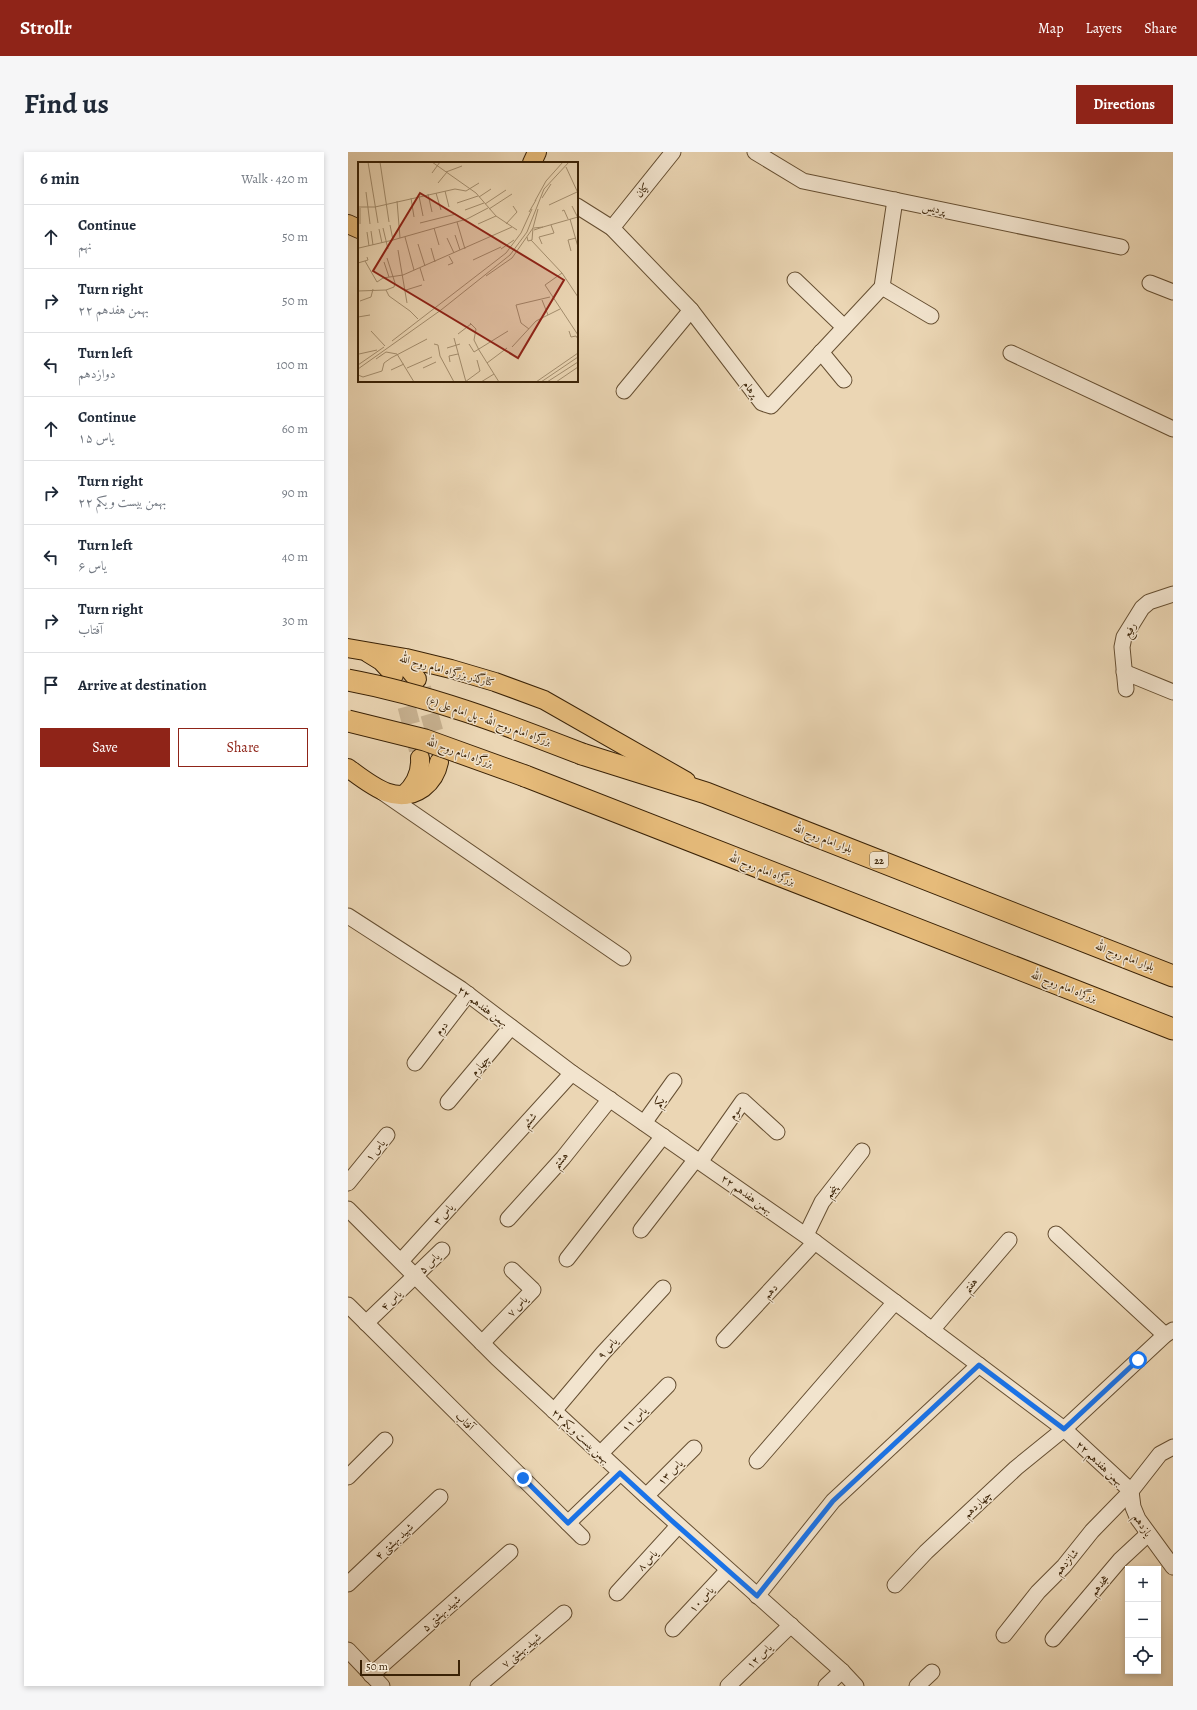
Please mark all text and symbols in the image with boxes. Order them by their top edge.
text: Strollr [20,15,72,41]
text: Map [1038,19,1064,38]
text: Layers [1086,19,1122,38]
text: Share [1144,19,1177,38]
text: Find us [24,85,109,123]
button: Directions [1076,85,1173,124]
inset map [358,162,578,382]
text: 6 min [40,167,80,190]
text: Walk · 420 m [241,170,308,187]
street label: کیان [632,180,653,201]
street label: پردیس [921,199,948,218]
text: Continue [78,215,136,235]
icon: ahead [40,226,62,248]
text: 50 m [282,228,308,245]
text: نهم [78,237,92,254]
text: Turn right [78,279,143,299]
icon: right [40,290,62,312]
text: 50 m [282,292,308,309]
text: ۲۲ بهمن هفدهم [78,301,149,318]
text: Turn left [78,343,133,363]
icon: left [40,354,62,376]
text: 100 m [276,356,308,373]
text: دوازدهم [78,365,116,382]
street label: پرهام [738,378,763,403]
text: Continue [78,407,136,427]
icon: ahead [40,418,62,440]
text: 60 m [282,420,308,437]
text: یاس ۱۵ [78,429,114,446]
text: Turn right [78,471,143,491]
icon: right [40,482,62,504]
text: 90 m [282,484,308,501]
text: ۲۲ بهمن بیست و یکم [78,493,166,510]
text: Turn left [78,535,133,555]
icon: left [40,546,62,568]
text: 40 m [282,548,308,565]
text: یاس ۶ [78,557,107,574]
text: Turn right [78,599,143,619]
icon: right [40,610,62,632]
text: 30 m [282,612,308,629]
street label: رفیع [1119,620,1142,642]
text: آفتاب [78,621,103,638]
street label: کنارگذر بزرگراه امام روح الله [397,649,497,693]
icon: arrive [40,674,62,696]
text: Arrive at destination [78,675,207,695]
street label: بزرگراه امام روح الله - پل امام علی (ع) [424,690,554,752]
button: Save [40,728,170,767]
button: Share [178,728,308,767]
street label: بزرگراه امام روح الله [424,732,496,774]
street label: بلوار امام روح الله [790,818,855,859]
street label: بزرگراه امام روح الله [726,848,798,892]
road number: 22 [870,852,888,868]
street label: بلوار امام روح الله [1092,936,1157,977]
street label: بزرگراه امام روح الله [1028,965,1100,1009]
street label: ۲۲ بهمن هفدهم [452,982,511,1033]
street label: دوم [431,1018,453,1040]
street label: چهارم [467,1052,495,1080]
street label: یکم [650,1093,671,1112]
street label: سوم [725,1102,747,1124]
street label: ششم [518,1109,543,1134]
street label: یاس ۱ [362,1136,389,1164]
street label: هشتم [549,1149,574,1174]
street label: ۲۲ بهمن هفدهم [716,1171,776,1220]
street label: پنجم [821,1181,844,1203]
street label: یاس ۳ [430,1200,458,1228]
street label: یاس ۵ [416,1249,444,1277]
street label: هفتم [960,1275,983,1298]
street label: دهم [760,1280,783,1304]
street label: یاس ۴ [377,1286,406,1314]
street label: یاس ۷ [504,1292,532,1320]
street label: یاس ۹ [594,1334,622,1362]
route start [1129,1351,1147,1369]
street label: یاس ۱۱ [618,1403,651,1435]
street label: ۲۲ بهمن بیست و یکم [546,1405,613,1469]
street label: آفتاب [452,1409,479,1435]
street label: ۲۲ بهمن هفدهم [1071,1437,1127,1491]
street label: یاس ۱۳ [654,1456,687,1488]
route end [514,1469,532,1487]
street label: چهاردهم [960,1487,997,1524]
street label: یازدهم [1127,1511,1156,1542]
street label: شهید بهشتی ۴ [372,1520,418,1564]
street label: یاس ۸ [634,1546,662,1574]
street label: شانزدهم [1051,1546,1084,1581]
map controls [1125,1566,1161,1674]
button: + [1125,1566,1161,1602]
street label: هجدهم [1086,1572,1115,1601]
street label: یاس ۱۰ [685,1582,718,1616]
street label: شهید بهشتی ۵ [419,1592,465,1636]
button: − [1125,1602,1161,1638]
street label: شهید بهشتی ۷ [498,1629,545,1672]
button: locate [1125,1638,1161,1674]
street label: یاس ۱۲ [743,1640,776,1672]
scale bar [360,1658,460,1677]
text: 50 m [366,1659,388,1674]

